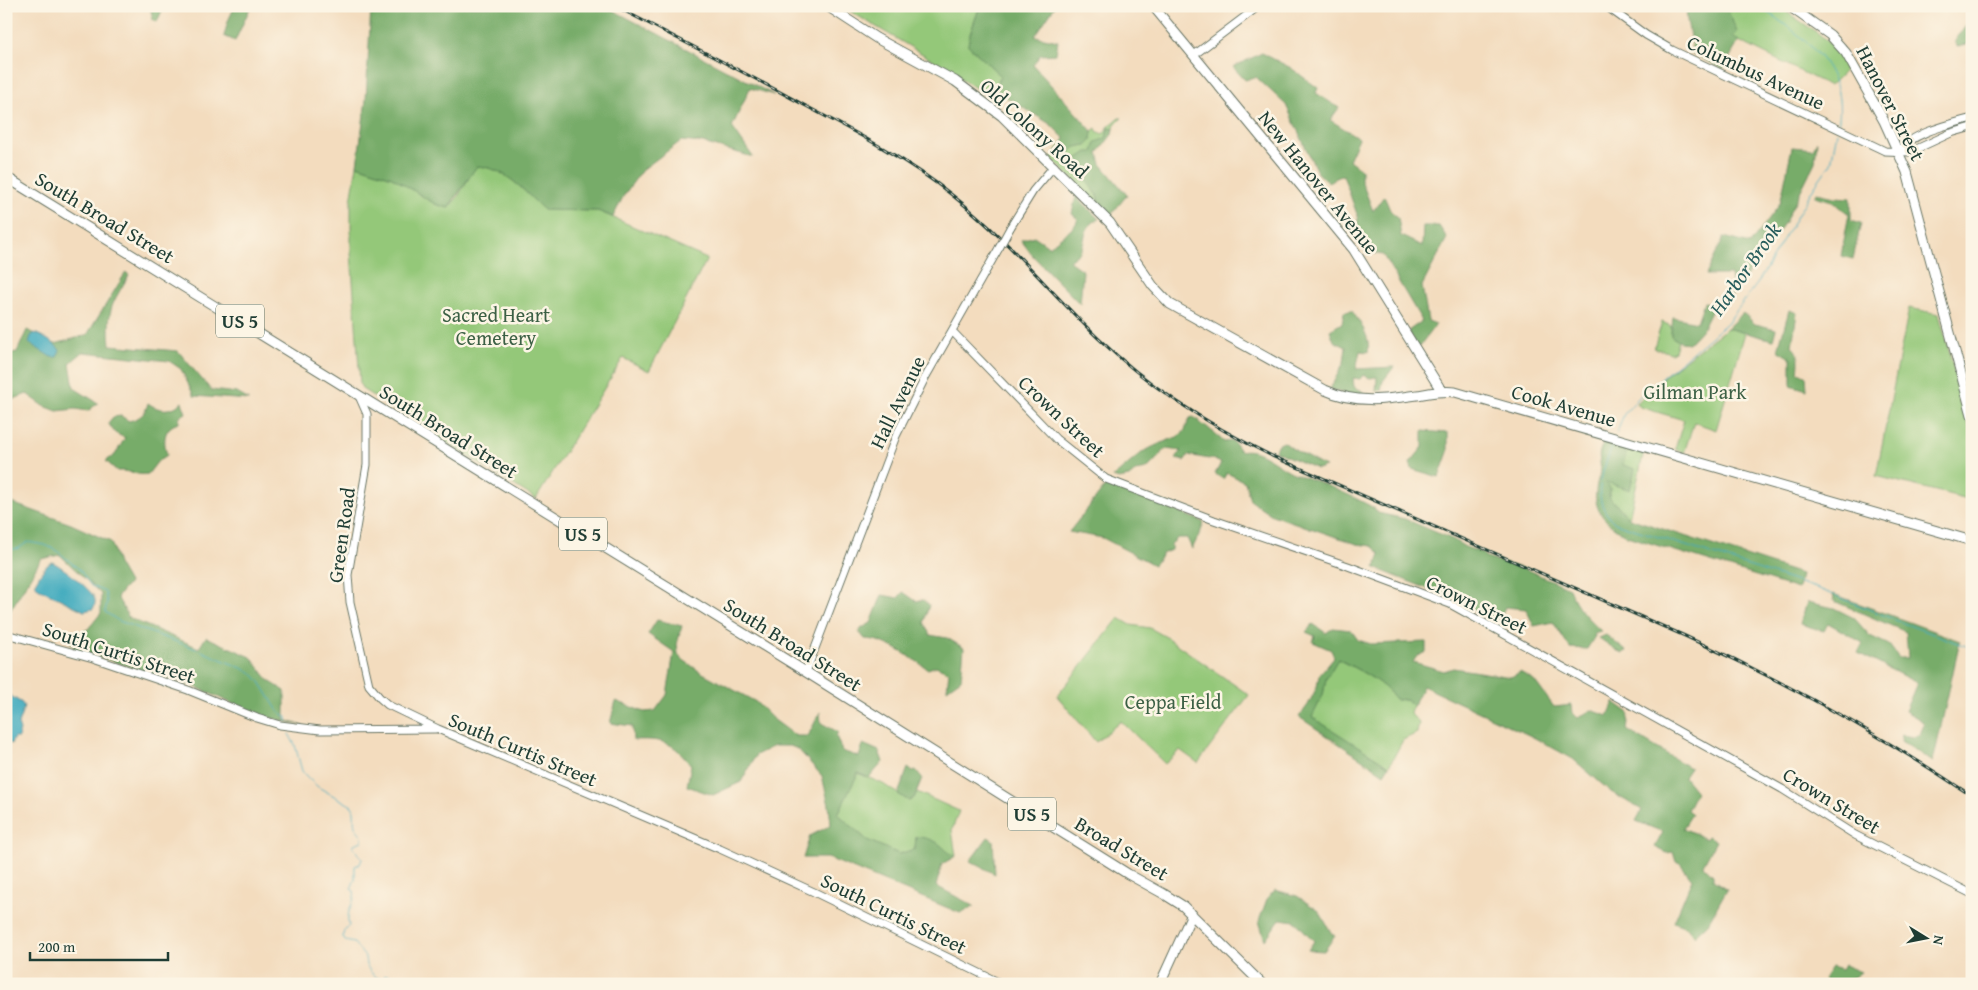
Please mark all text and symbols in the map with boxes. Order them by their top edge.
street label: Columbus Avenue [1682,27,1830,117]
street label: Hanover Street [1850,40,1932,166]
street label: Old Colony Road [974,71,1096,185]
street label: New Hanover Avenue [1252,104,1386,260]
street label: South Broad Street [30,164,180,270]
water label: Harbor Brook [1701,216,1789,323]
park label: Sacred Heart Cemetery [442,300,550,352]
road number: US 5 [216,304,264,338]
street label: Hall Avenue [862,351,932,453]
street label: Crown Street [1012,368,1112,464]
street label: Cook Avenue [1508,376,1620,434]
street label: South Broad Street [374,377,524,485]
park label: Gilman Park [1643,377,1747,406]
street label: Green Road [320,485,362,585]
road number: US 5 [559,518,607,550]
street label: Crown Street [1422,567,1532,641]
street label: South Broad Street [718,590,868,698]
street label: South Curtis Street [39,614,199,690]
park label: Ceppa Field [1125,687,1222,716]
street label: South Curtis Street [444,705,602,793]
street label: Crown Street [1778,759,1886,841]
road number: US 5 [1008,798,1056,831]
street label: Broad Street [1070,809,1174,887]
street label: South Curtis Street [816,865,972,961]
north arrow [1900,912,1950,962]
scale bar [30,930,168,962]
text: N [1928,934,1949,947]
text: 200 m [38,936,76,957]

